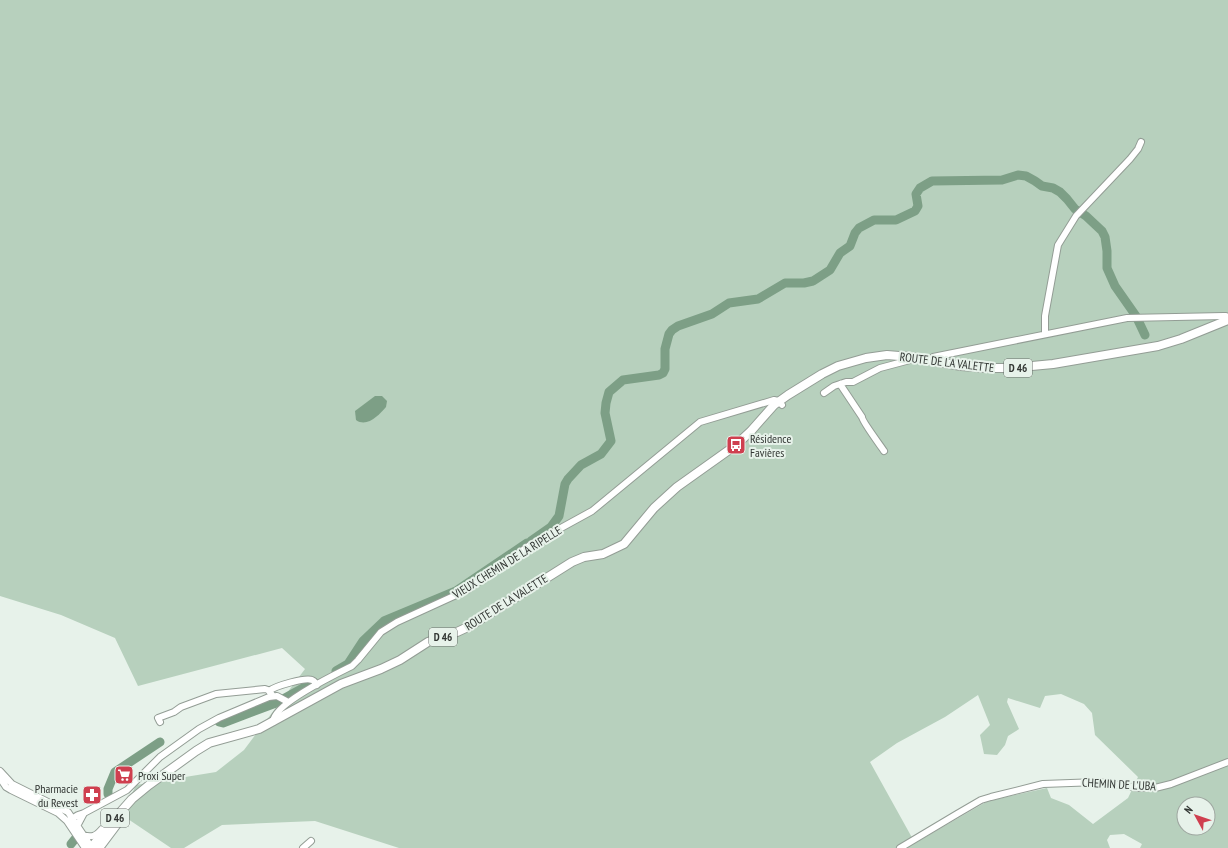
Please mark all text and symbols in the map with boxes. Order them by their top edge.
street label: ROUTE DE LA VALETTE [899,349,995,375]
road number: D 46 [1004,359,1032,377]
place label: Résidence Favières [750,431,791,460]
bus stop icon: Résidence Favières [725,434,747,456]
street label: VIEUX CHEMIN DE LA RIPELLE [449,522,564,602]
street label: ROUTE DE LA VALETTE [462,570,550,634]
road number: D 46 [429,628,457,646]
supermarket icon: Proxi Super [113,764,135,786]
place label: Proxi Super [138,768,186,783]
street label: CHEMIN DE L'UBA [1082,775,1157,793]
place label: Pharmacie du Revest [35,781,79,810]
pharmacy icon: Pharmacie du Revest [81,784,103,806]
north arrow [1176,796,1216,836]
text: N [1181,803,1196,816]
road number: D 46 [101,809,129,827]

